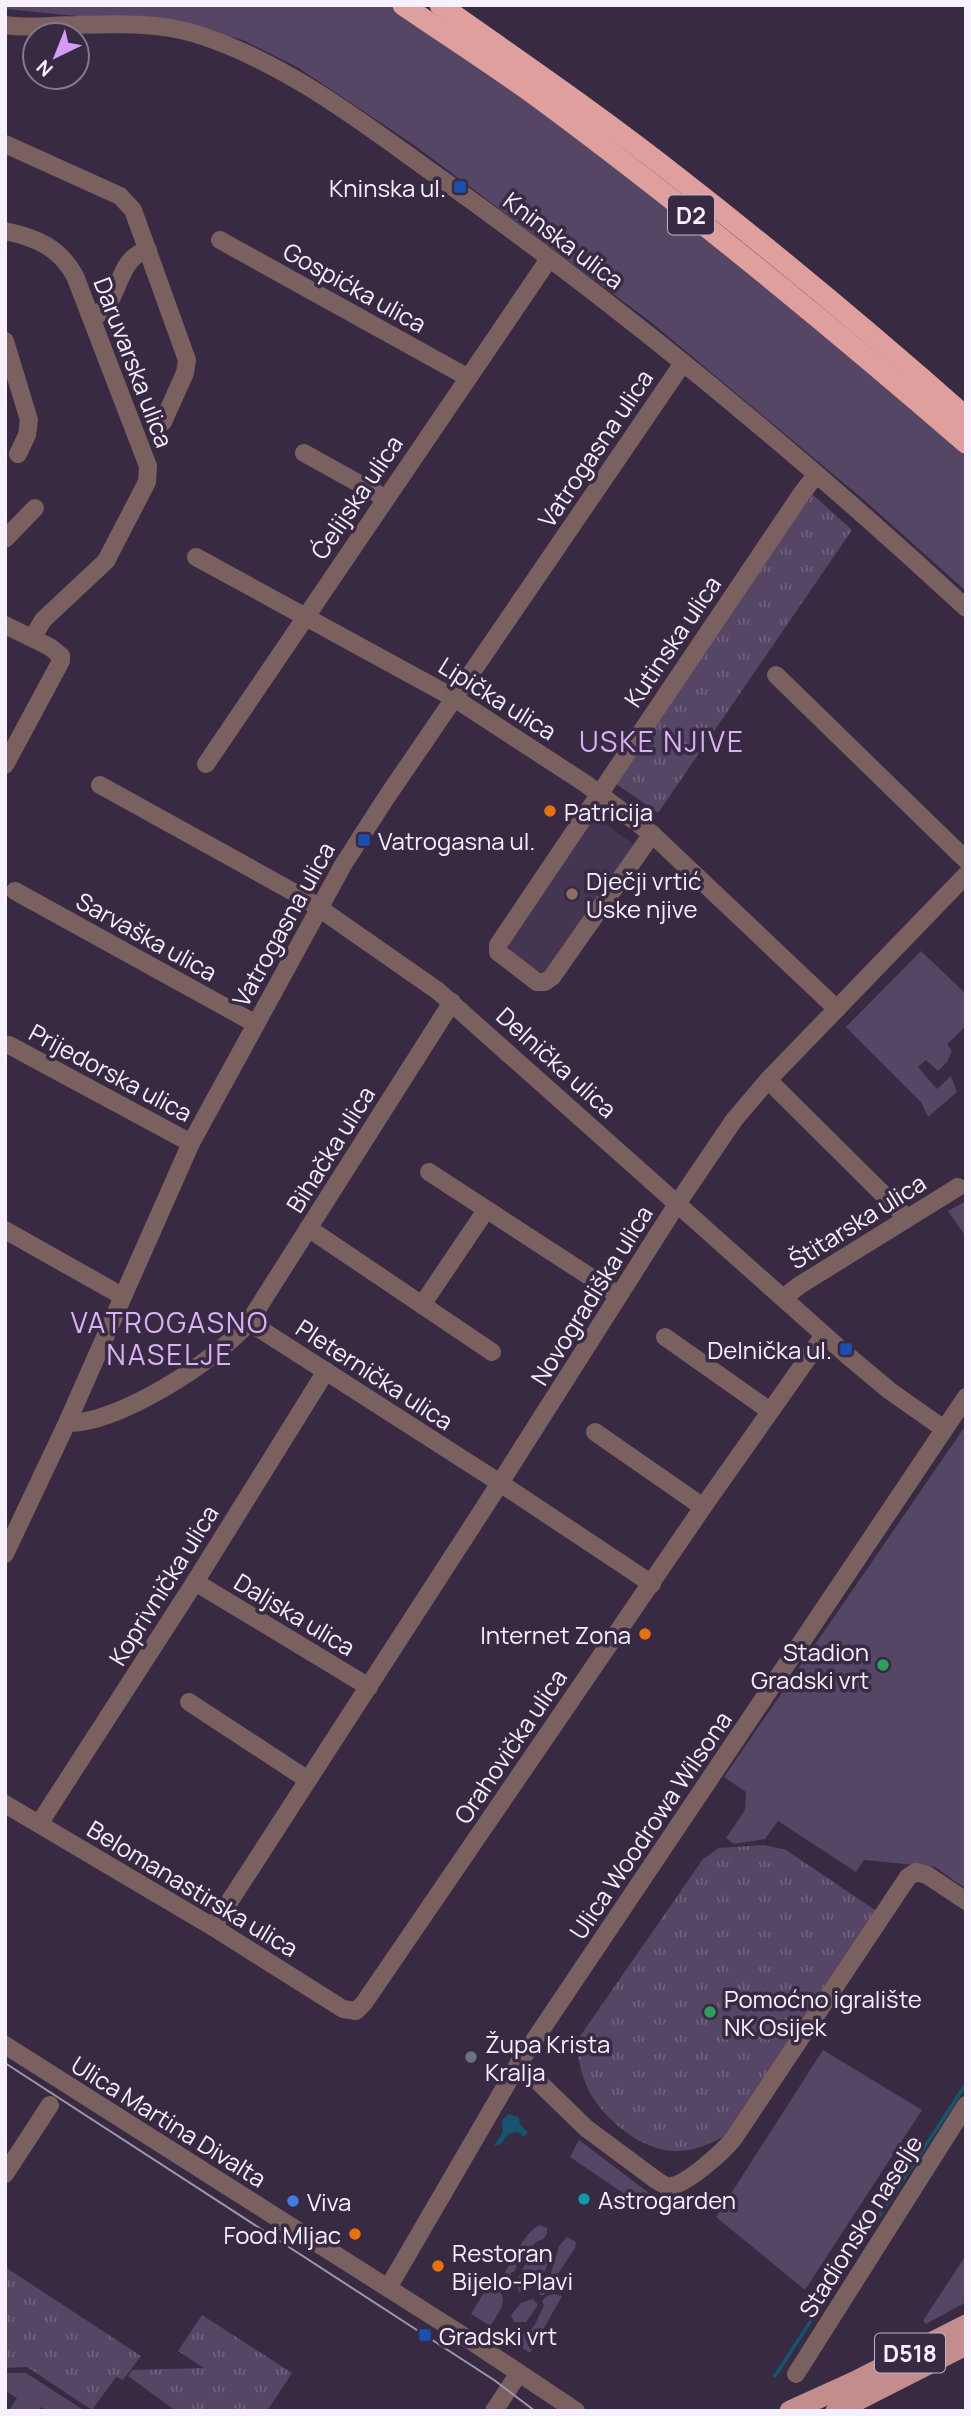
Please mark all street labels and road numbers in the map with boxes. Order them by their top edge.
street label: Kninska ulica [497,184,631,296]
road number: D2 [668,196,714,234]
street label: Gospićka ulica [278,234,432,340]
street label: Daruvarska ulica [86,272,182,452]
street label: Vatrogasna ulica [530,363,660,533]
street label: Ćelijska ulica [302,428,410,566]
street label: Kutinska ulica [616,569,728,713]
street label: Lipička ulica [433,649,563,747]
street label: Vatrogasna ulica [224,836,342,1012]
street label: Sarvaška ulica [71,884,223,988]
street label: Delnička ulica [490,999,624,1125]
street label: Prijedorska ulica [24,1015,198,1129]
street label: Bihačka ulica [278,1080,382,1218]
street label: Štitarska ulica [782,1166,932,1276]
street label: Novogradiška ulica [522,1199,660,1391]
street label: Pleternička ulica [290,1311,460,1437]
street label: Koprivnička ulica [100,1499,226,1671]
street label: Daljska ulica [228,1565,362,1663]
street label: Orahovička ulica [446,1662,574,1830]
street label: Ulica Woodrowa Wilsona [561,1704,739,1946]
street label: Belomanastirska ulica [81,1812,305,1964]
street label: Ulica Martina Divalta [65,2048,273,2194]
street label: Stadionsko naselje [791,2129,929,2323]
road number: D518 [875,2334,945,2372]

